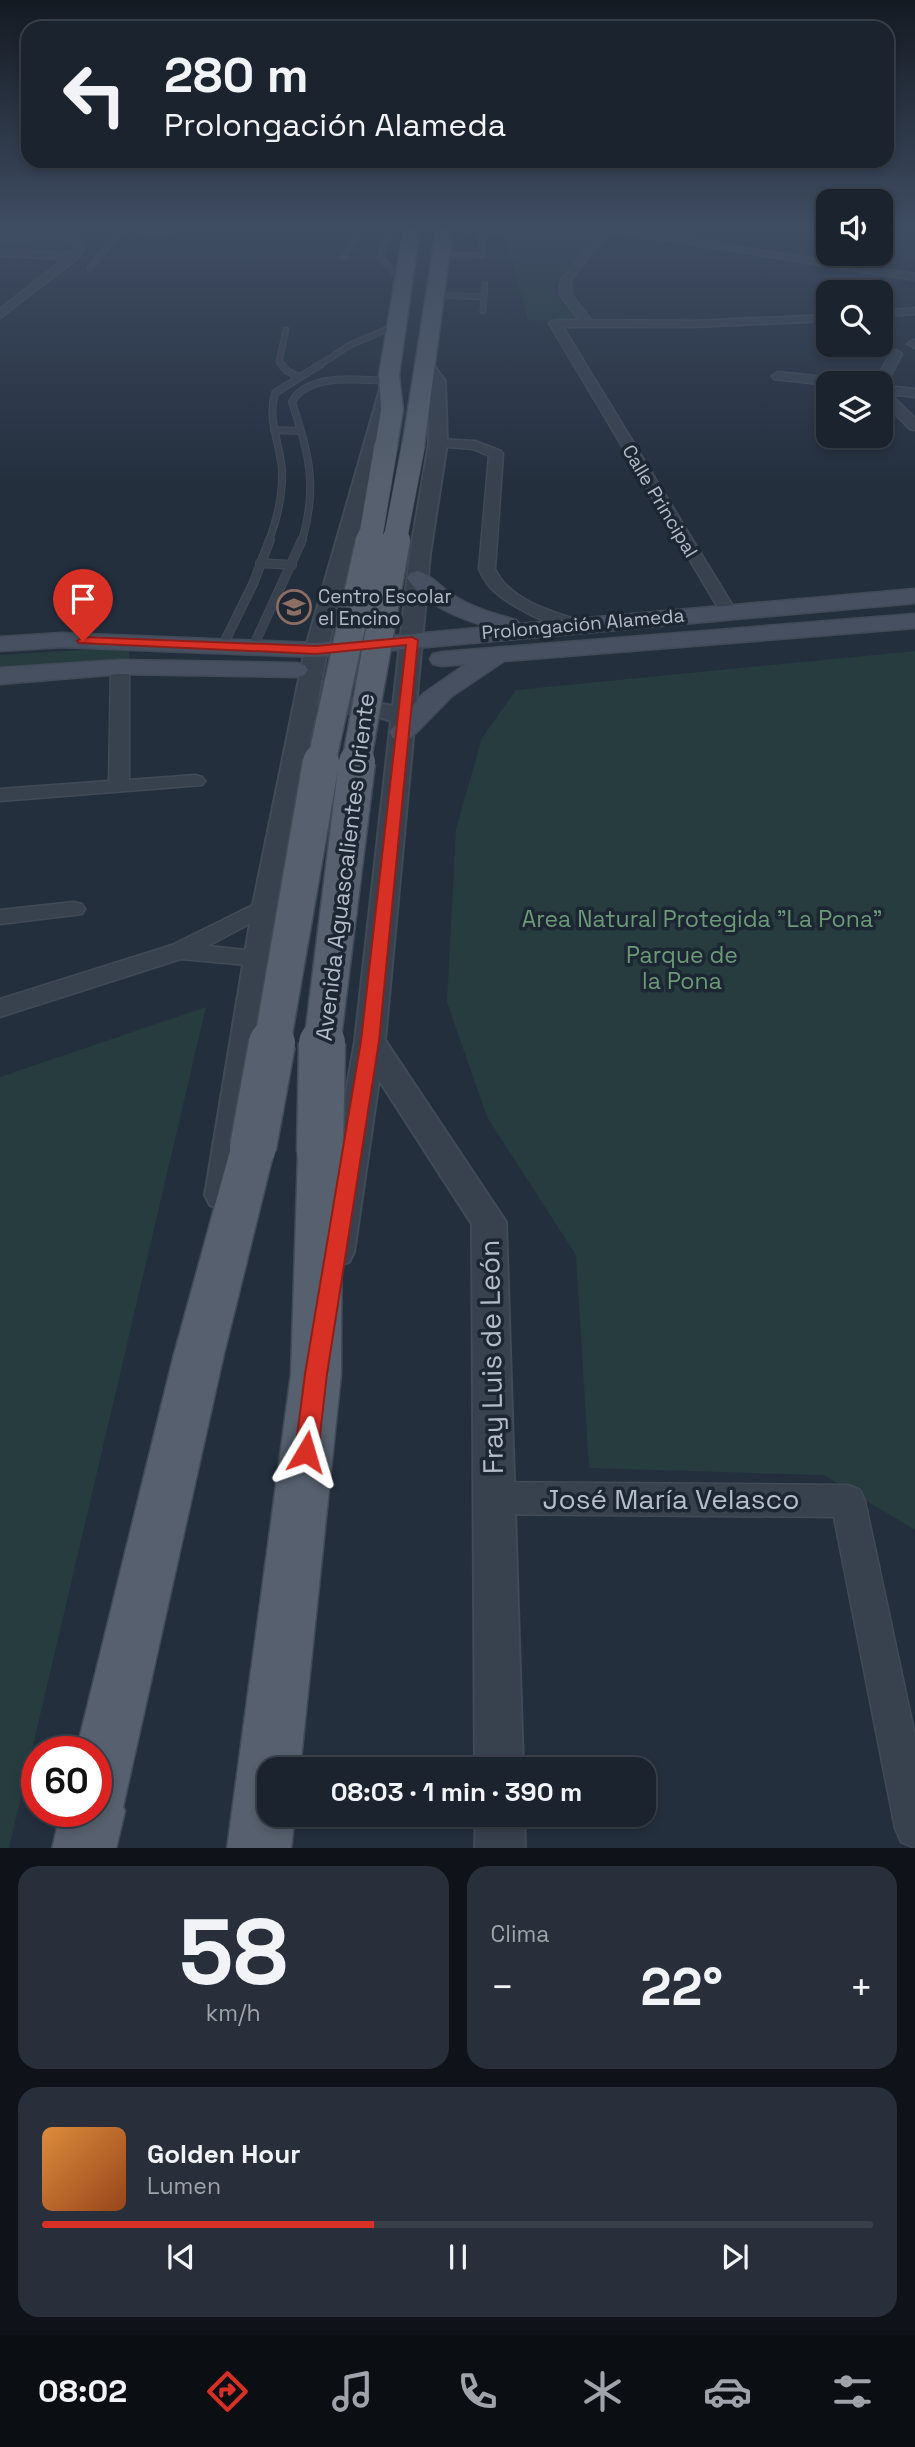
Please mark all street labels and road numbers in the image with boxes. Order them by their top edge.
street label: Calle Principal [617,440,703,562]
street label: Prolongación Alameda [481,603,685,645]
street label: Avenida Aguascalientes Oriente [309,692,381,1042]
street label: Fray Luis de León [471,1239,511,1475]
street label: José María Velasco [543,1481,799,1517]

